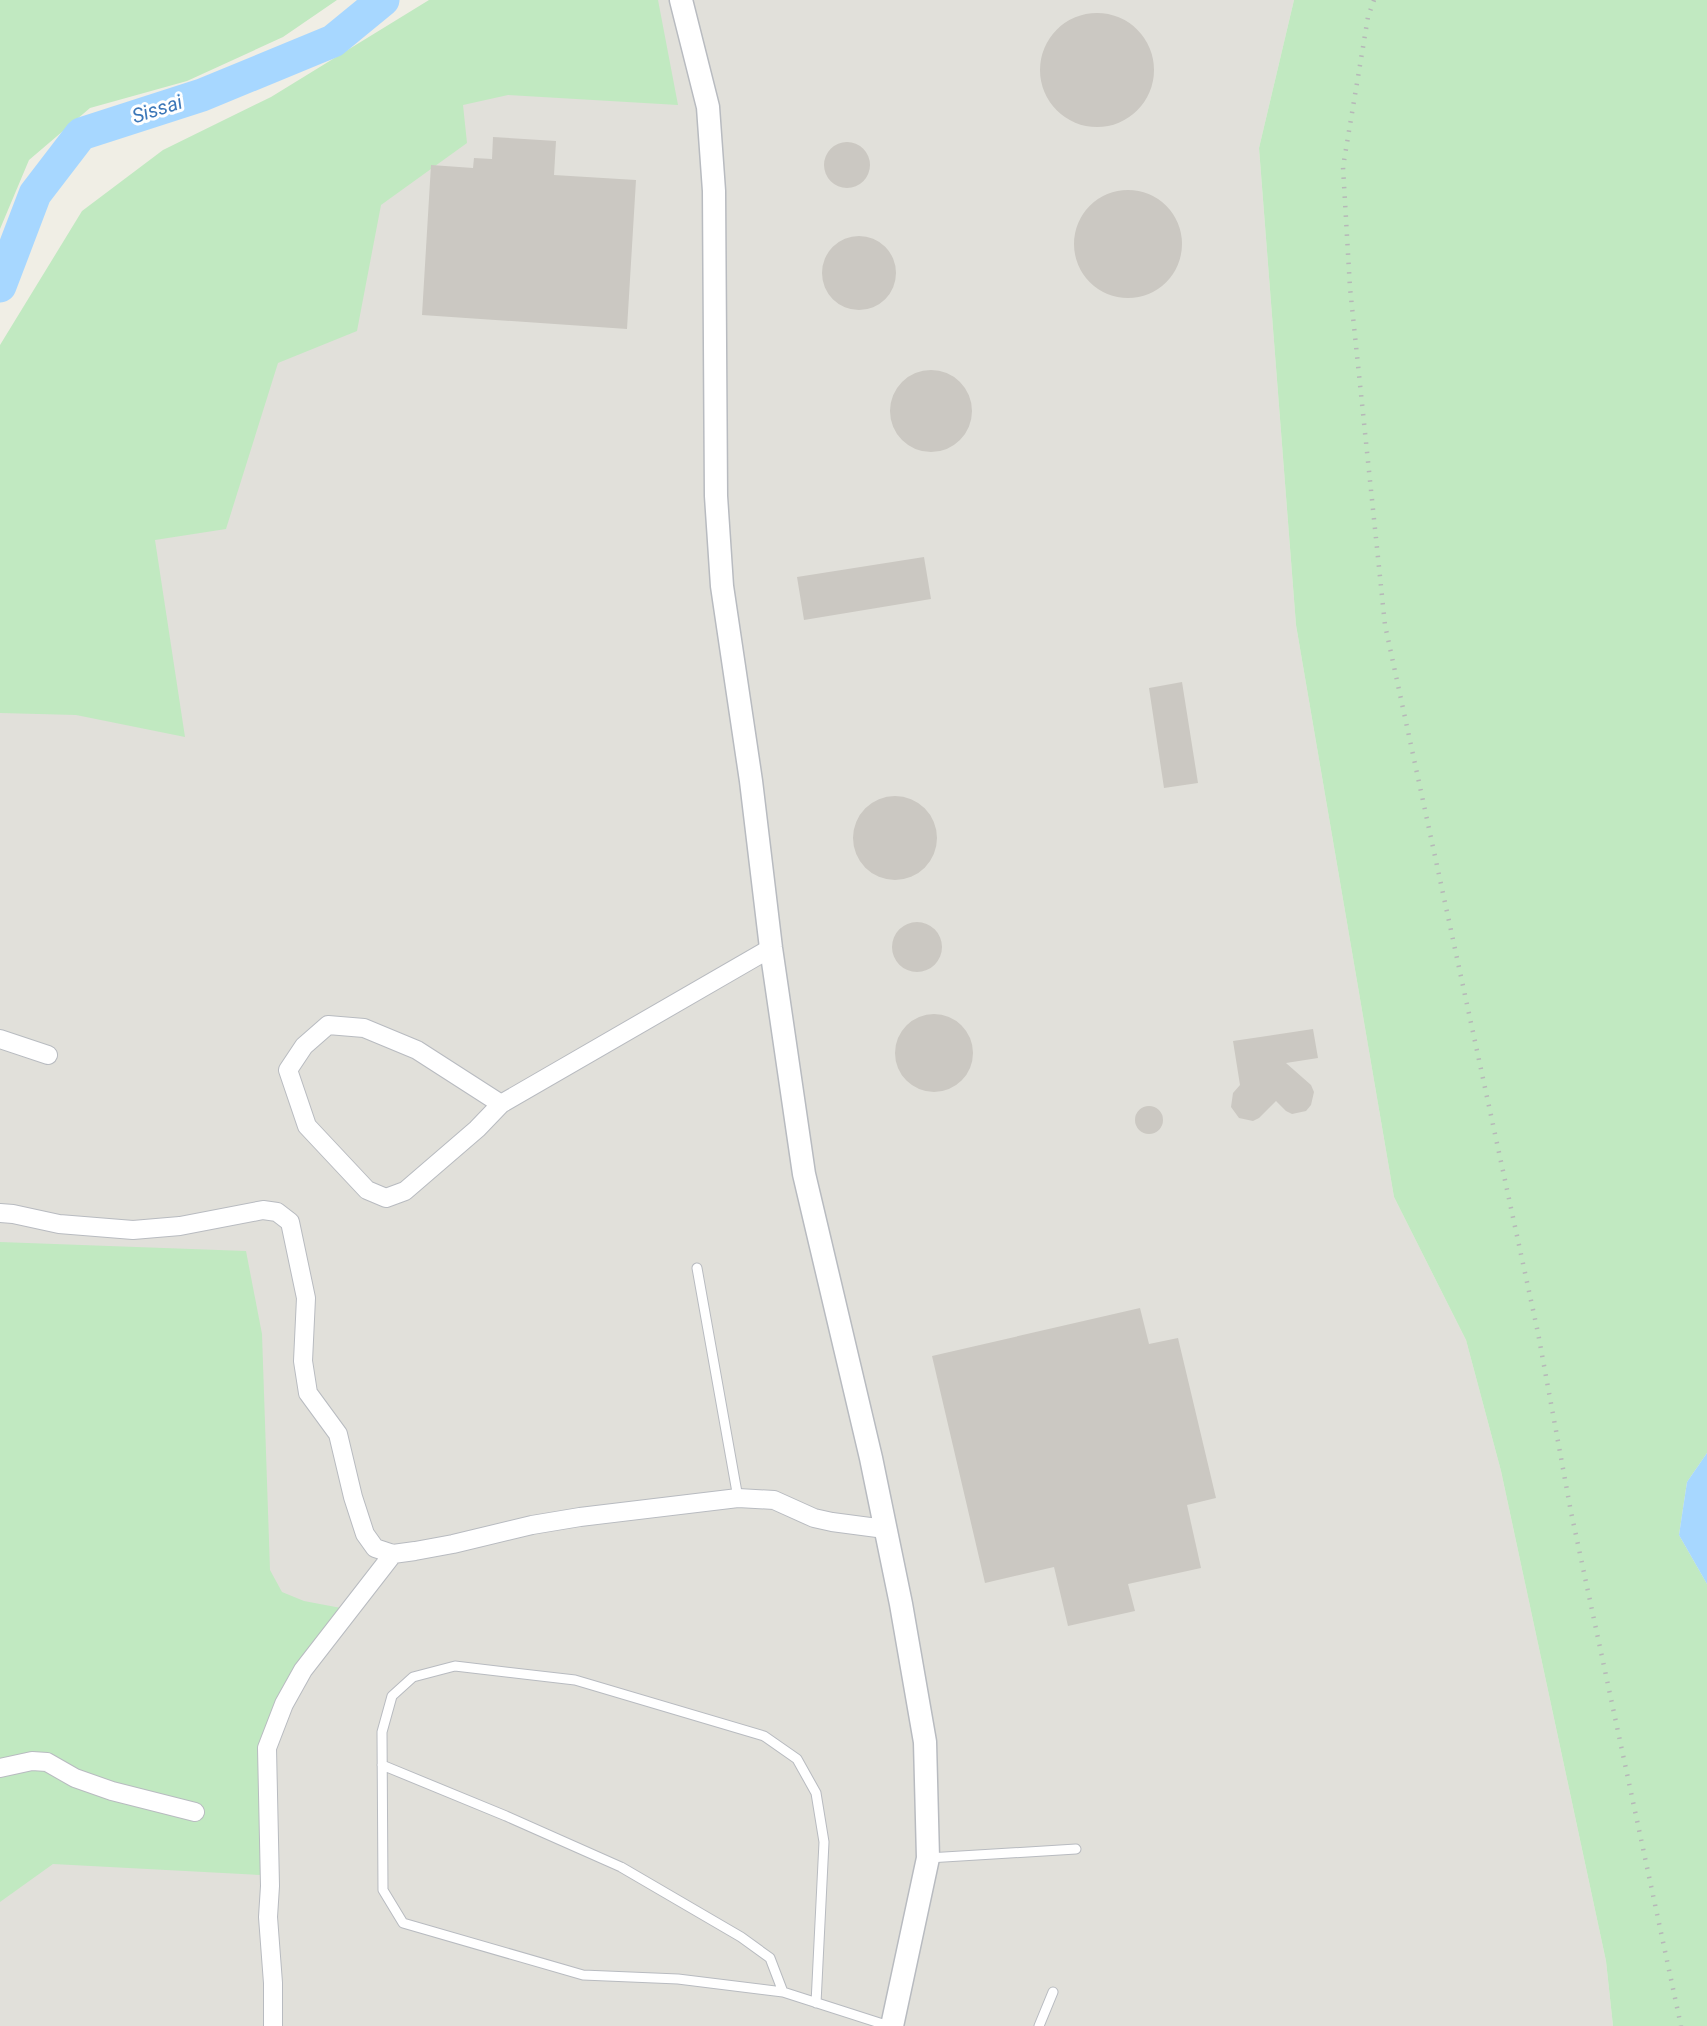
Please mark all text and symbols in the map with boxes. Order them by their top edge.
water label: Sissai [129,90,185,128]

